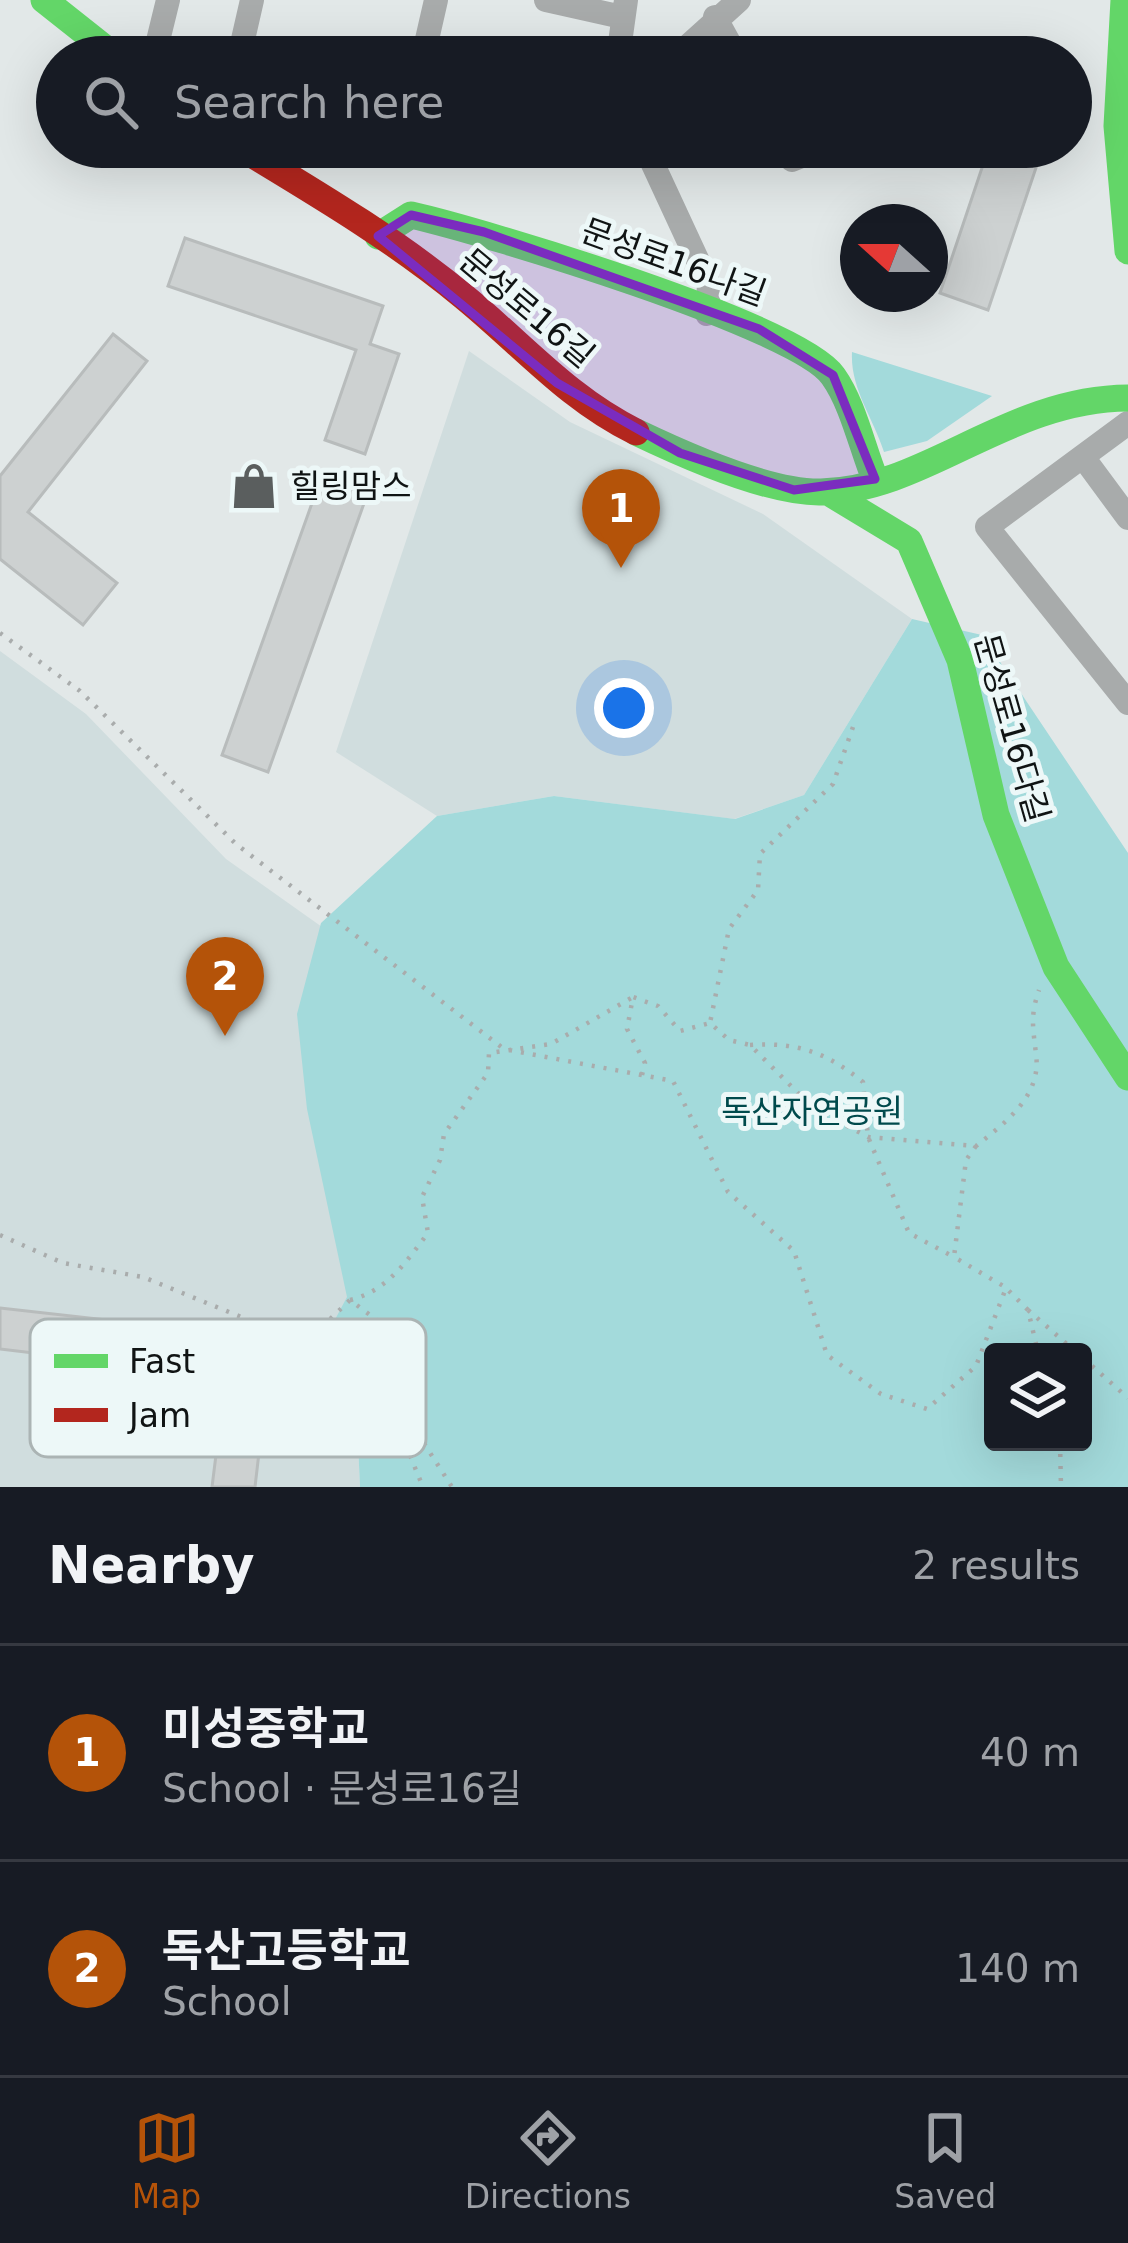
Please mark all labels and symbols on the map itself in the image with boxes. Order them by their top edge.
north arrow [840,204,948,312]
street label: 문성로16나길 [576,211,772,313]
street label: 문성로16길 [452,241,602,375]
shop icon: 힐링맘스 [229,461,279,511]
place label: 힐링맘스 [290,467,411,506]
pin: 1 [582,469,660,568]
street label: 문성로16다길 [967,629,1057,827]
your location [594,678,654,738]
pin: 2 [186,937,264,1036]
park label: 독산자연공원 [721,1092,903,1131]
legend [30,1319,426,1457]
text: Fast [129,1342,195,1381]
text: Jam [127,1396,191,1435]

